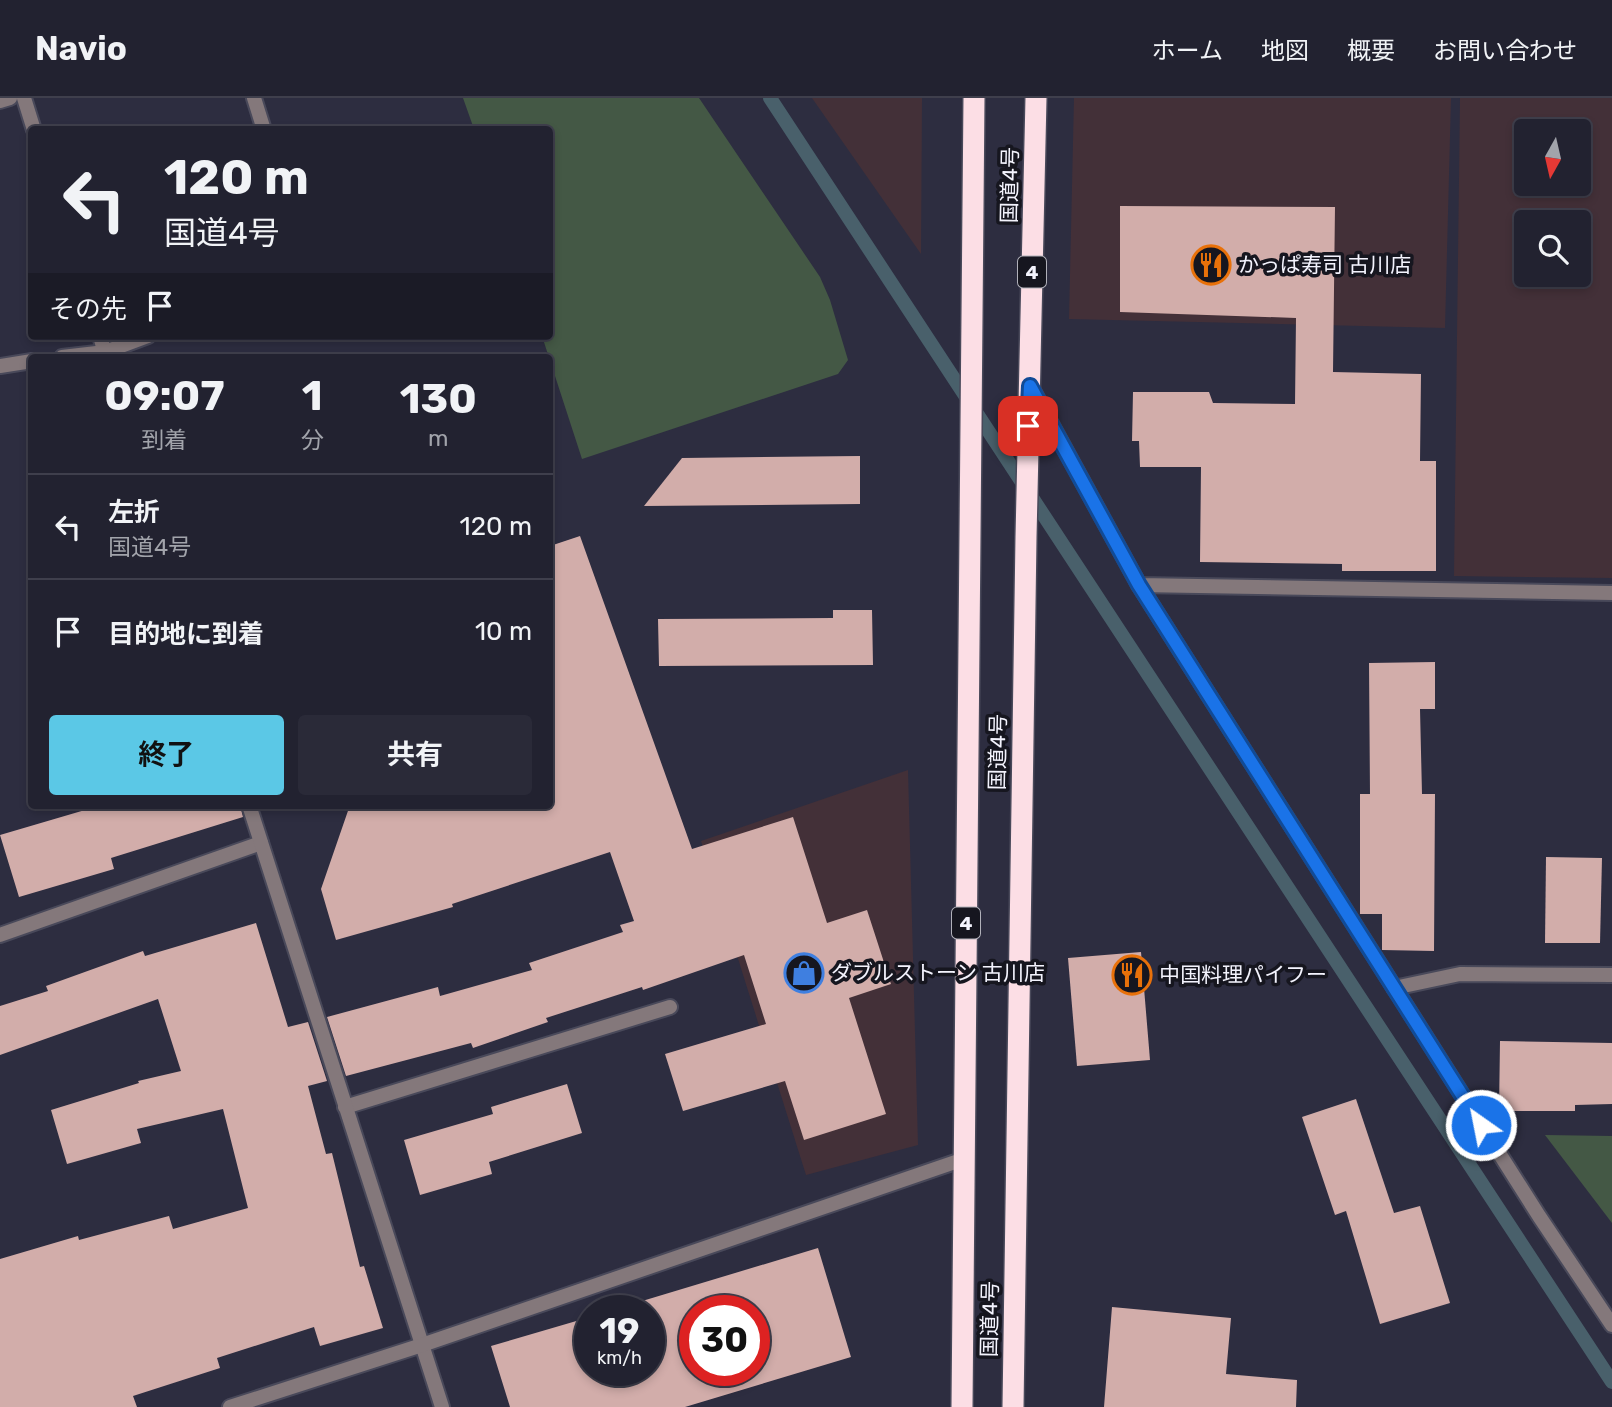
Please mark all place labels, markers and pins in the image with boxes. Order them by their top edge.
restaurant icon: かっぱ寿司 古川店 [1190,244,1232,286]
place label: かっぱ寿司 古川店 [1238,252,1411,277]
pin [998,396,1058,456]
shop icon: ダブルストーン 古川店 [783,952,825,994]
restaurant icon: 中国料理パイフー [1111,954,1153,996]
place label: ダブルストーン 古川店 [831,960,1045,985]
place label: 中国料理パイフー [1159,962,1327,987]

